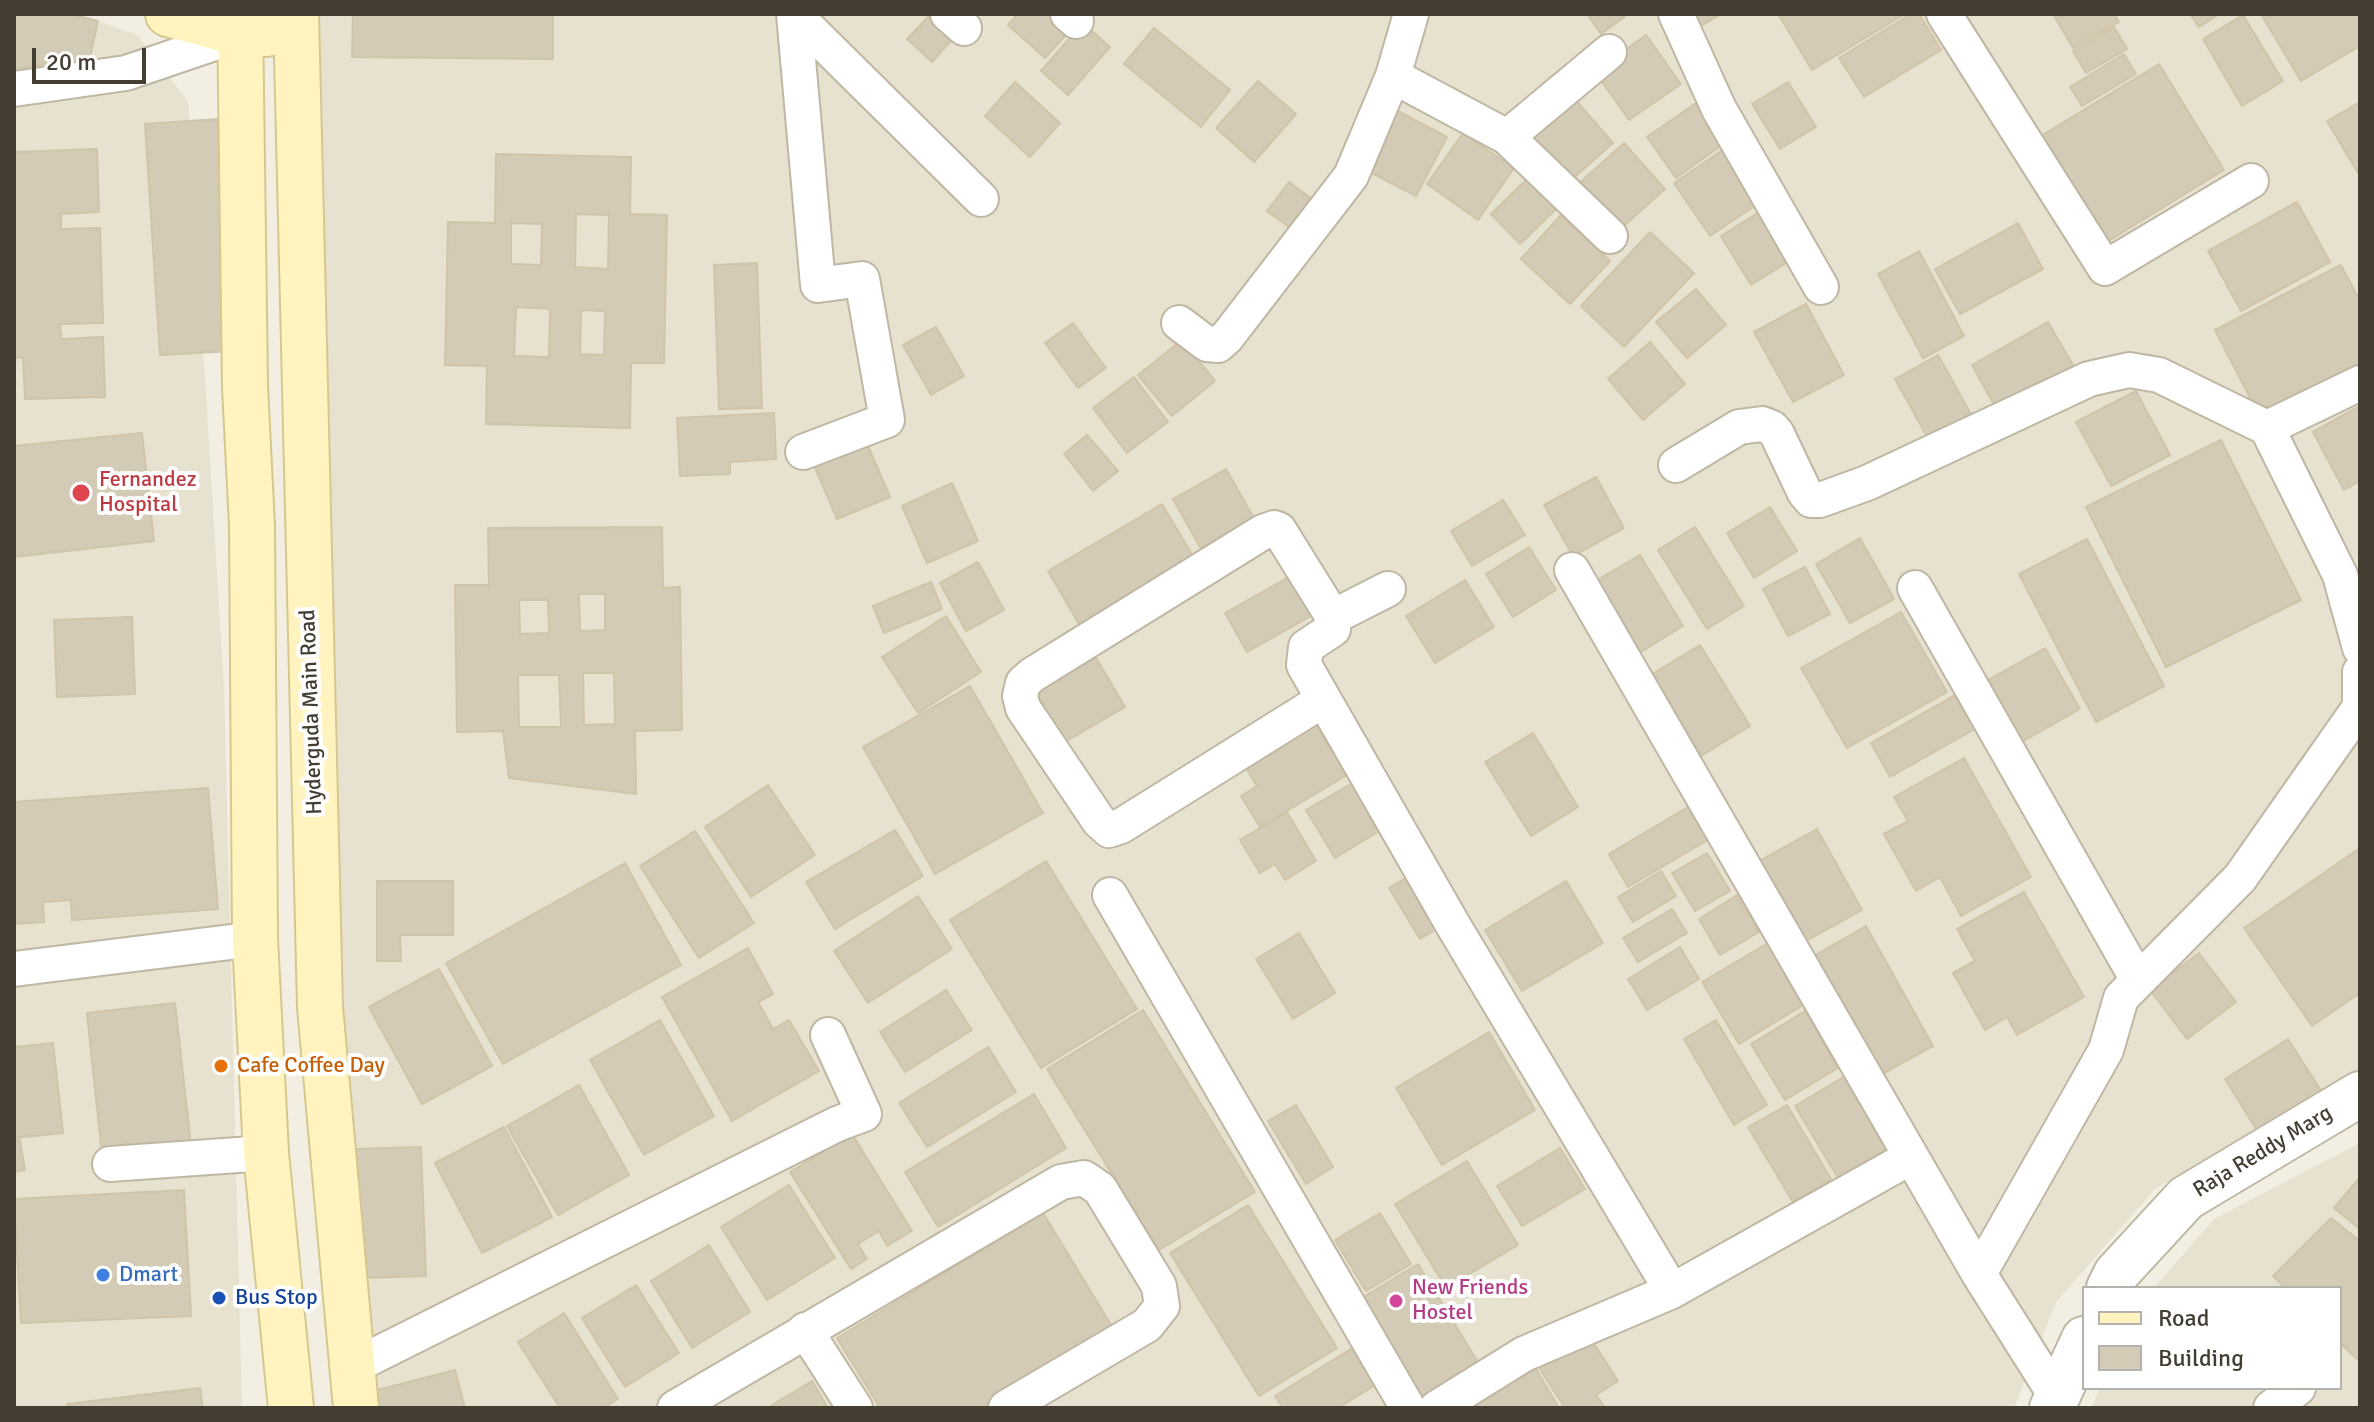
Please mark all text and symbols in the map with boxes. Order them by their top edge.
scale bar [36,32,150,82]
text: 20 m [46,47,96,77]
place label: Fernandez Hospital [99,467,197,518]
marker: Fernandez Hospital [70,482,92,504]
street label: Hyderguda Main Road [295,609,329,815]
place label: Cafe Coffee Day [237,1053,385,1079]
marker: Cafe Coffee Day [212,1057,230,1075]
street label: Raja Reddy Marg [2189,1100,2337,1204]
place label: Dmart [119,1262,178,1288]
marker: Dmart [94,1266,112,1284]
place label: New Friends Hostel [1412,1275,1528,1326]
place label: Bus Stop [235,1285,318,1311]
legend [2082,1286,2342,1390]
marker: Bus Stop [210,1289,228,1307]
marker: New Friends Hostel [1387,1292,1405,1310]
text: Road [2158,1303,2209,1333]
text: Building [2158,1343,2244,1373]

